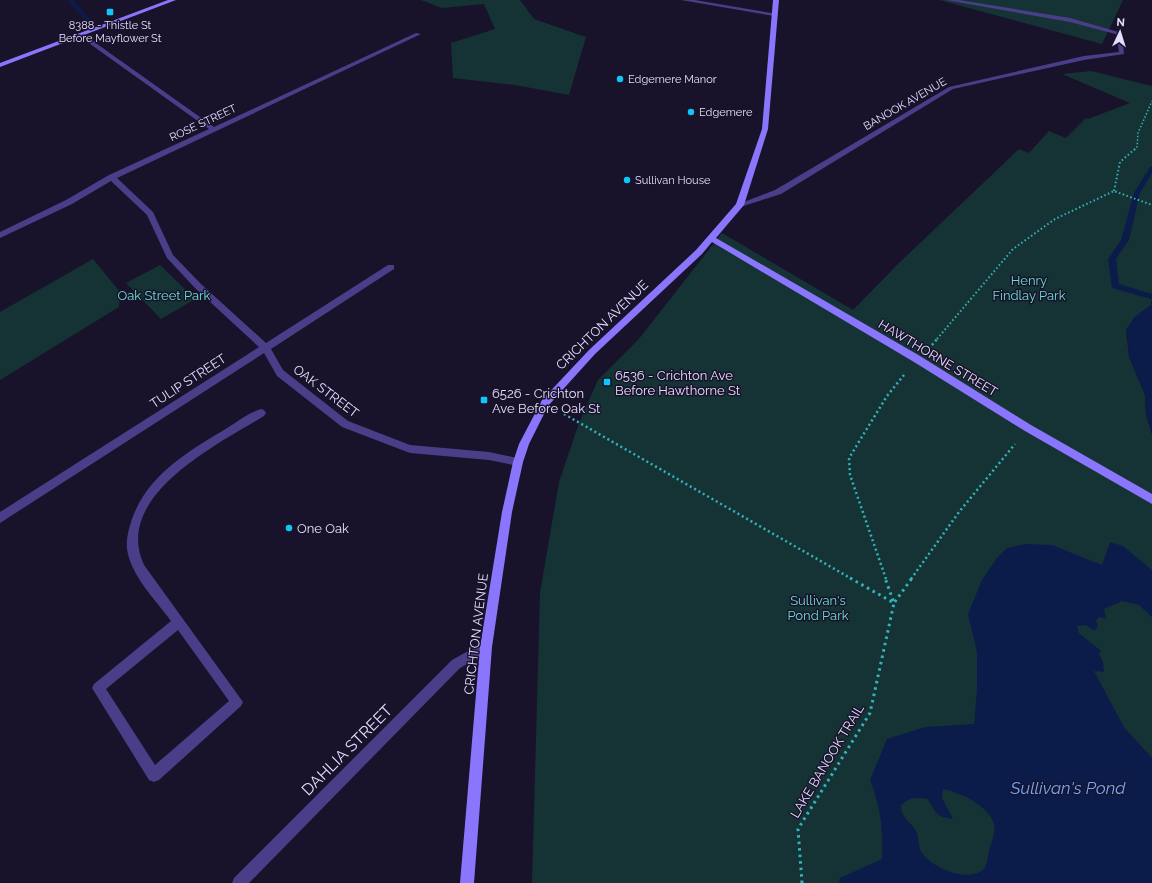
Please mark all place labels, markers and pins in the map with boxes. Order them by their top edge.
marker: 8388 - Thistle St Before Mayflower St [105,7,115,17]
place label: 8388 - Thistle St Before Mayflower St [59,19,162,45]
place label: Edgemere Manor [628,73,717,86]
marker: Edgemere Manor [615,74,625,84]
place label: Edgemere [699,106,753,119]
marker: Edgemere [686,107,696,117]
place label: Sullivan House [635,174,711,187]
marker: Sullivan House [622,175,632,185]
place label: 6536 - Crichton Ave Before Hawthorne St [615,368,741,398]
marker: 6536 - Crichton Ave Before Hawthorne St [602,377,612,387]
place label: 6526 - Crichton Ave Before Oak St [492,386,601,416]
marker: 6526 - Crichton Ave Before Oak St [479,395,489,405]
place label: One Oak [297,521,349,536]
marker: One Oak [284,523,294,533]

